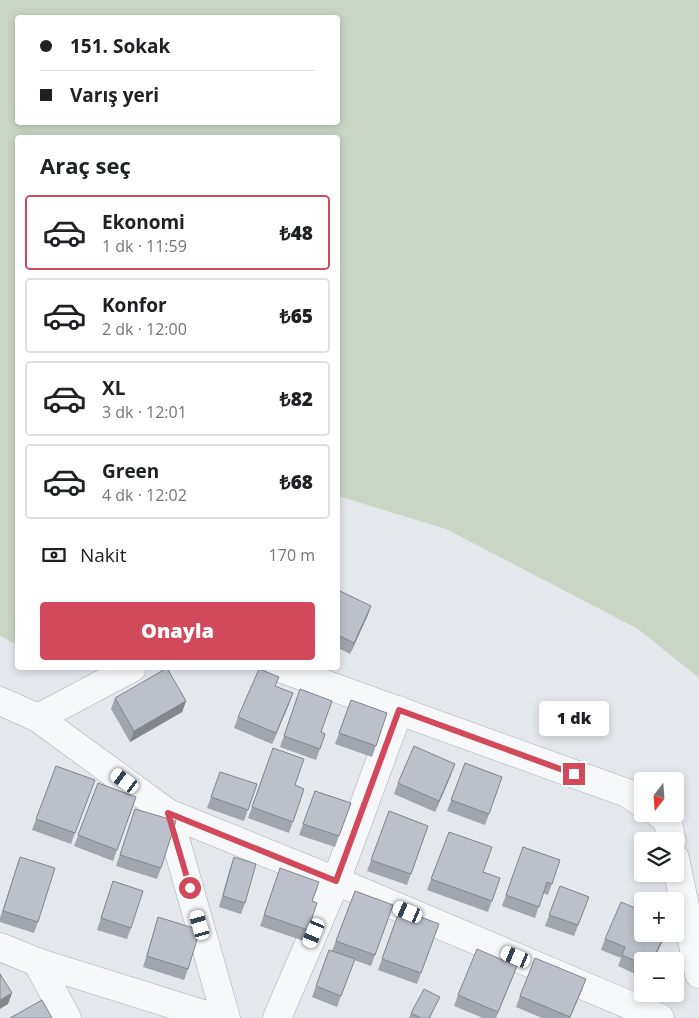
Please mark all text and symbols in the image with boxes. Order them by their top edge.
text: 151. Sokak [70,33,170,59]
text: Varış yeri [70,82,159,108]
text: Araç seç [40,150,131,180]
text: Ekonomi [102,209,185,235]
icon: car [42,210,87,255]
text: ₺48 [280,220,313,246]
text: 1 dk · 11:59 [102,235,187,257]
text: Konfor [102,292,167,318]
icon: car [42,293,87,338]
text: ₺65 [280,303,313,329]
text: 2 dk · 12:00 [102,318,187,340]
text: XL [102,375,125,401]
icon: car [42,376,87,421]
text: ₺82 [280,386,313,412]
text: 3 dk · 12:01 [102,401,187,423]
text: Green [102,458,159,484]
icon: car [42,459,87,504]
text: ₺68 [280,469,313,495]
text: 4 dk · 12:02 [102,484,187,506]
icon: cash [40,541,68,569]
text: Nakit [80,542,126,568]
text: 170 m [269,544,315,566]
button: Onayla [40,602,315,660]
callout: 1 dk [539,702,609,736]
text: 1 dk [557,707,591,729]
route end [563,763,585,785]
car [108,766,141,796]
north arrow [634,772,684,822]
map controls [634,772,684,1002]
button: layers [634,832,684,882]
route start [179,877,201,899]
button: + [634,892,684,942]
car [391,899,424,925]
car [188,909,211,941]
car [301,916,326,950]
car [499,944,532,970]
button: − [634,952,684,1002]

